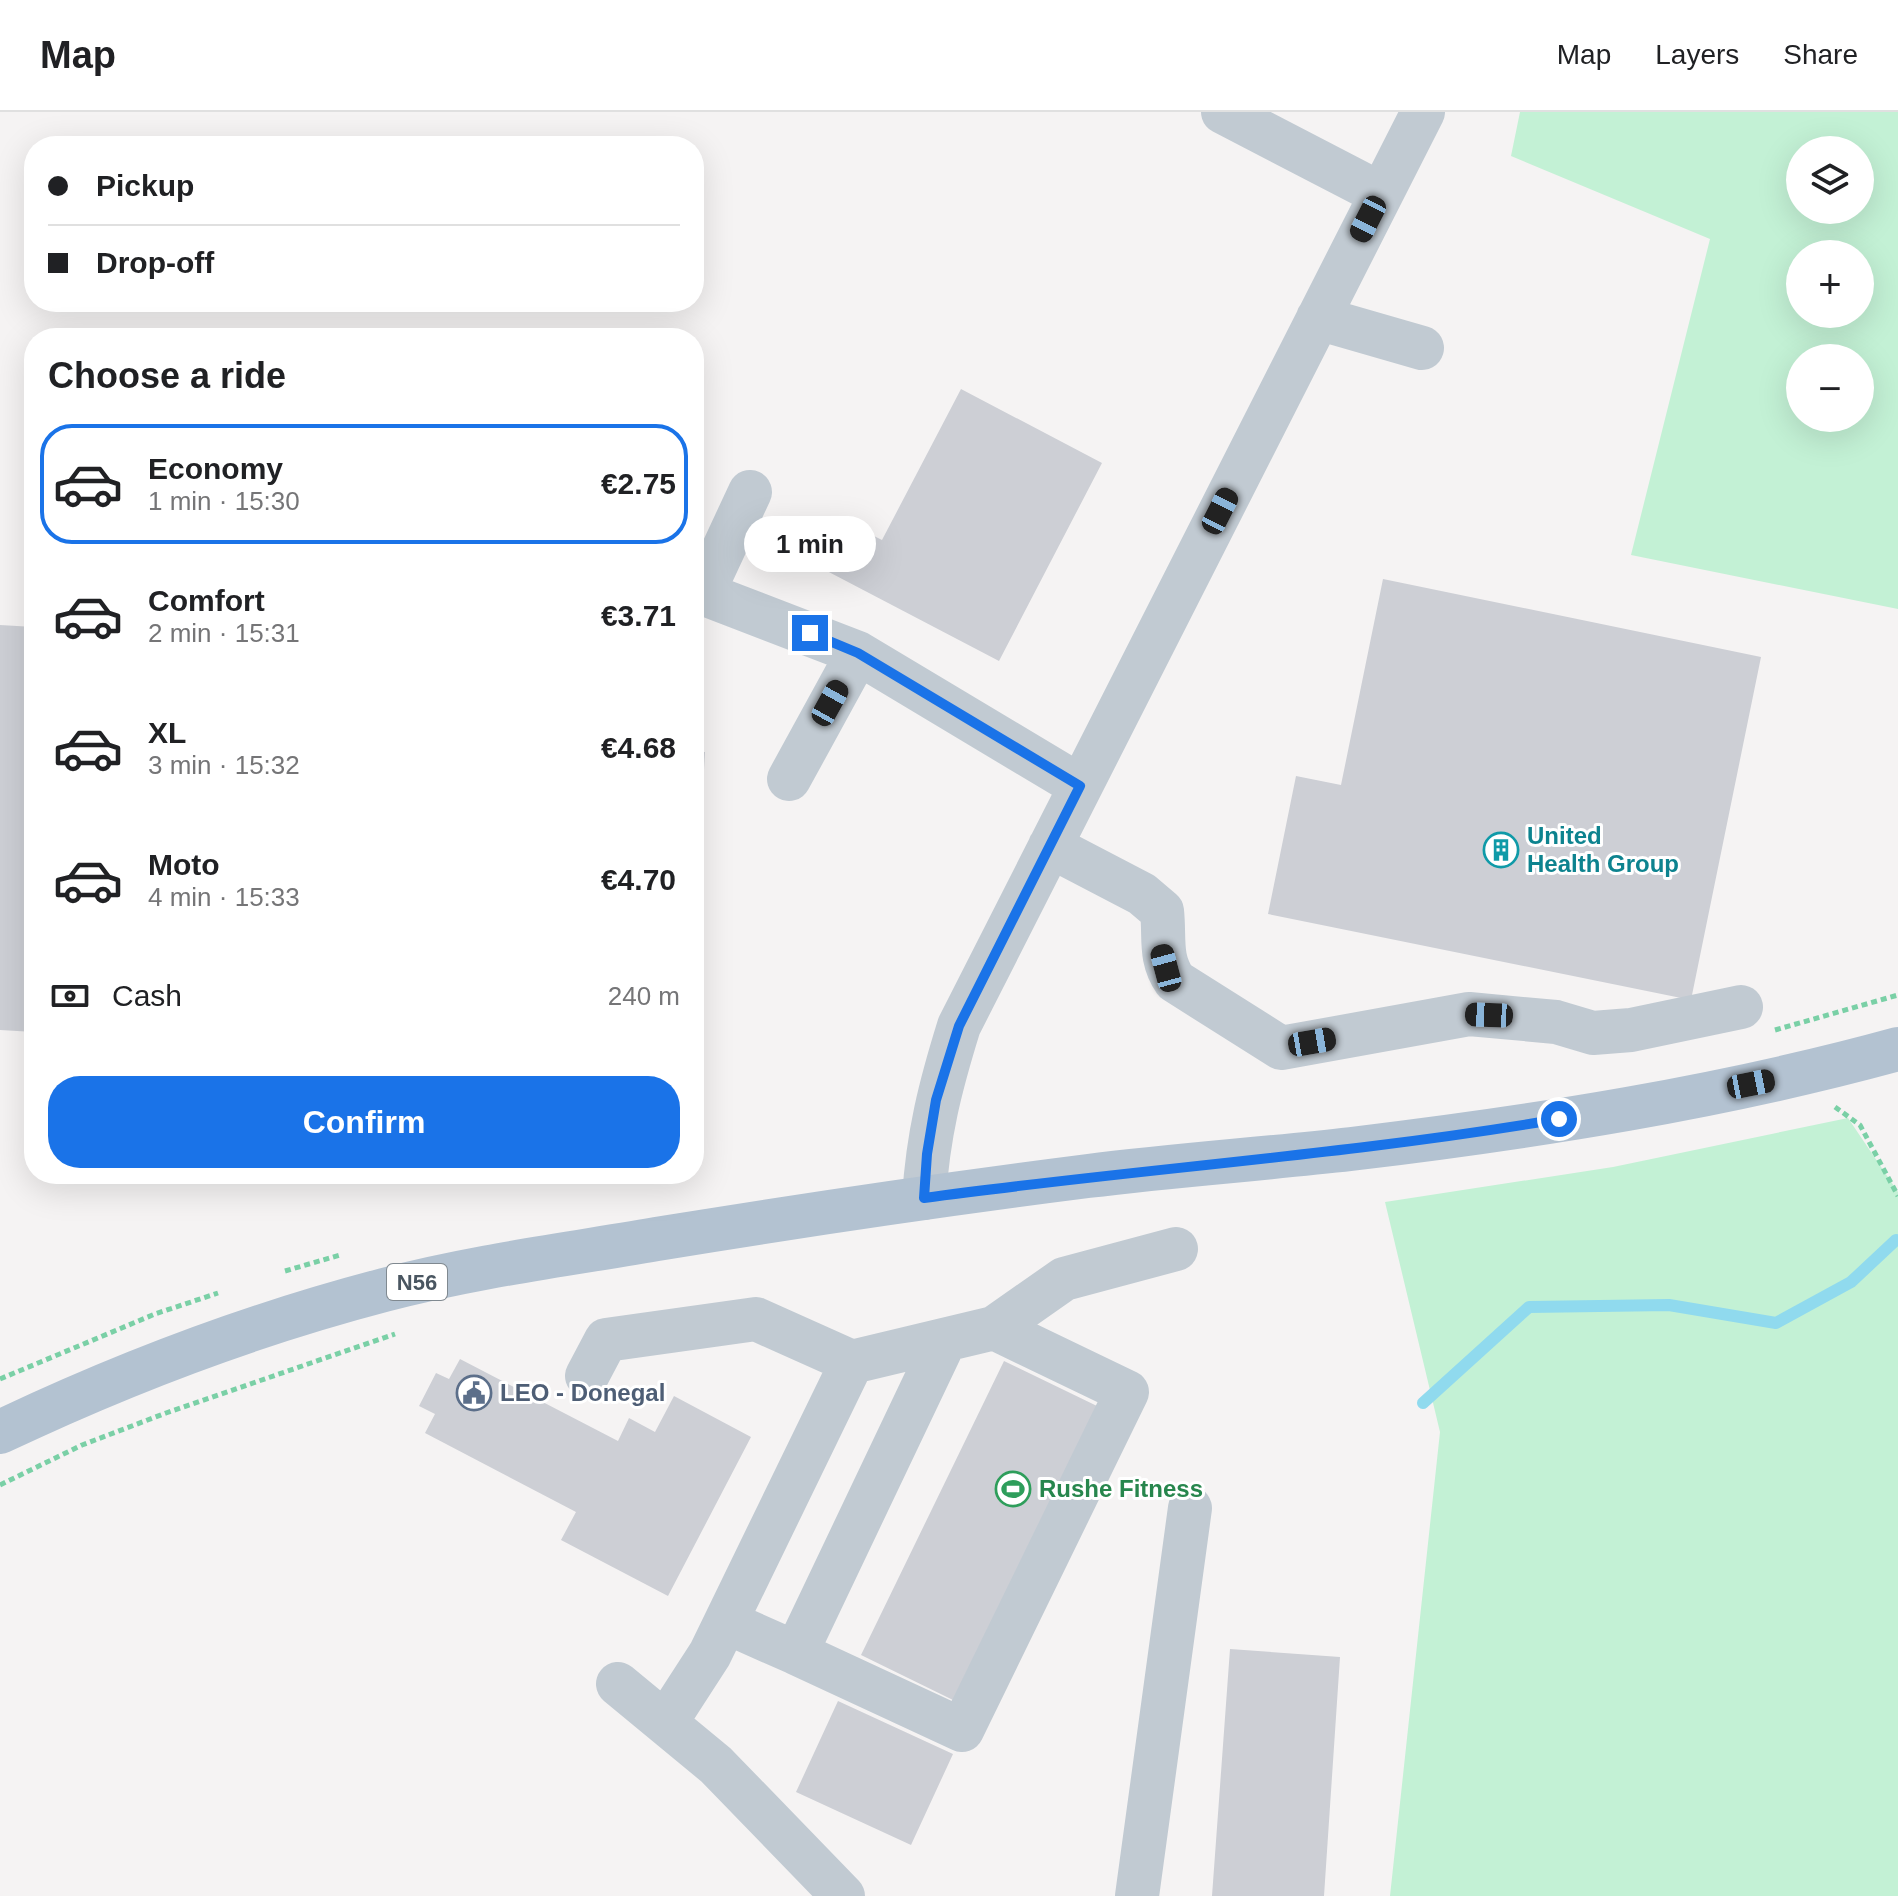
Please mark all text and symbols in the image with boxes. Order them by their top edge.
text: Map [40,34,116,76]
text: Map [1557,39,1611,70]
text: Layers [1655,39,1739,70]
text: Share [1783,39,1858,70]
map controls [1786,136,1874,432]
button: layers [1786,136,1874,224]
text: Pickup [96,169,194,202]
car [1346,192,1390,246]
button: + [1786,240,1874,328]
text: Drop-off [96,246,214,279]
button: − [1786,344,1874,432]
text: Choose a ride [48,355,286,396]
icon: car [52,448,124,520]
text: Economy [148,452,283,485]
text: €2.75 [601,467,676,500]
car [1198,484,1242,538]
text: 1 min · 15:30 [148,486,300,516]
callout: 1 min [744,517,876,573]
text: 1 min [776,529,844,559]
icon: car [52,580,124,652]
text: Comfort [148,584,265,617]
text: €3.71 [601,599,676,632]
route end [792,615,828,651]
text: 2 min · 15:31 [148,618,300,648]
car [808,676,852,730]
icon: car [52,712,124,784]
text: XL [148,716,186,749]
text: €4.68 [601,731,676,764]
text: 3 min · 15:32 [148,750,300,780]
place label: United Health Group [1527,822,1679,877]
building icon: United Health Group [1482,831,1520,869]
icon: car [52,844,124,916]
text: Moto [148,848,220,881]
text: €4.70 [601,863,676,896]
text: 4 min · 15:33 [148,882,300,912]
car [1148,942,1184,994]
icon: cash [48,974,92,1018]
text: Cash [112,979,182,1012]
text: 240 m [608,981,680,1011]
car [1465,1002,1513,1028]
car [1286,1026,1338,1058]
car [1725,1068,1777,1100]
button: Confirm [48,1076,680,1168]
route start [1541,1101,1577,1137]
road number: N56 [387,1264,447,1300]
public building icon: LEO - Donegal [455,1374,493,1412]
place label: LEO - Donegal [500,1379,665,1406]
sports icon: Rushe Fitness [994,1470,1032,1508]
place label: Rushe Fitness [1039,1475,1203,1502]

